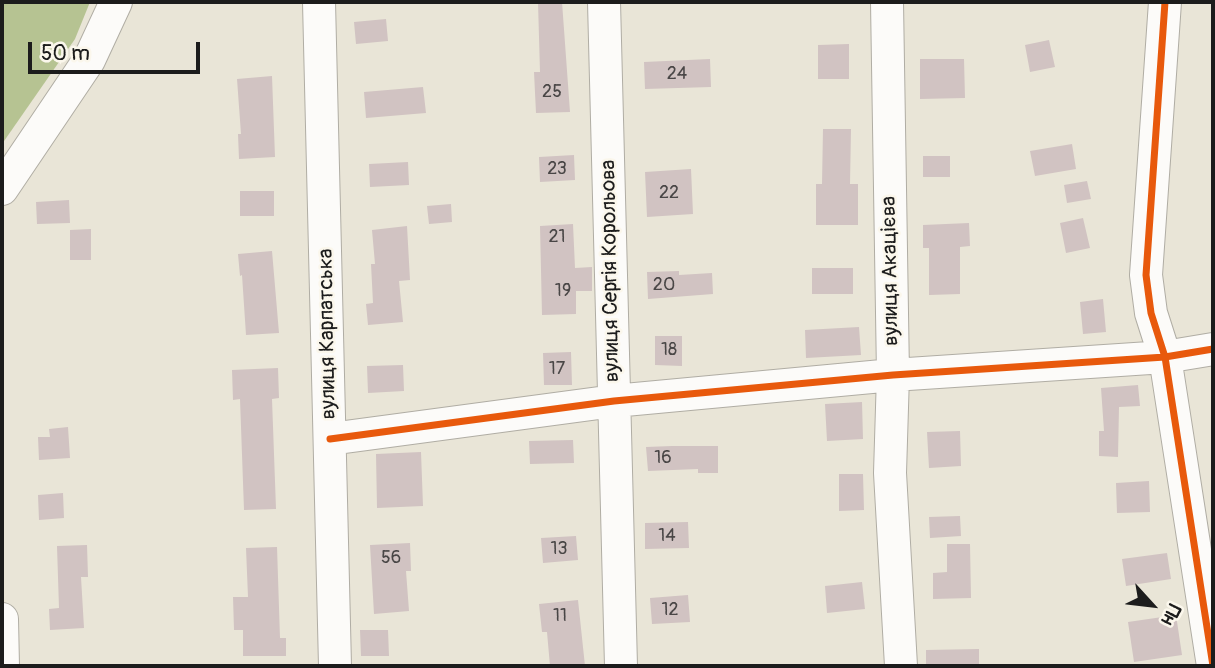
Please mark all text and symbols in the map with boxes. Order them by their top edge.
scale bar [32,28,203,72]
text: 50 m [41,40,90,67]
house number: 24 [667,63,687,85]
house number: 25 [542,81,562,103]
house number: 23 [547,158,567,180]
street label: вулиця Сергія Корольова [596,160,626,382]
house number: 22 [659,182,679,204]
street label: вулиця Акацієва [877,196,905,346]
house number: 21 [548,226,566,248]
street label: вулиця Карпатська [314,248,342,420]
house number: 20 [653,274,675,296]
house number: 19 [555,280,571,302]
house number: 18 [661,339,677,361]
house number: 17 [549,358,565,380]
house number: 16 [654,447,672,469]
house number: 14 [658,525,676,547]
house number: 13 [550,538,568,560]
house number: 56 [381,547,401,569]
north arrow [1117,570,1187,640]
house number: 12 [661,599,679,621]
text: Пн [1155,600,1186,629]
house number: 11 [553,605,567,627]

